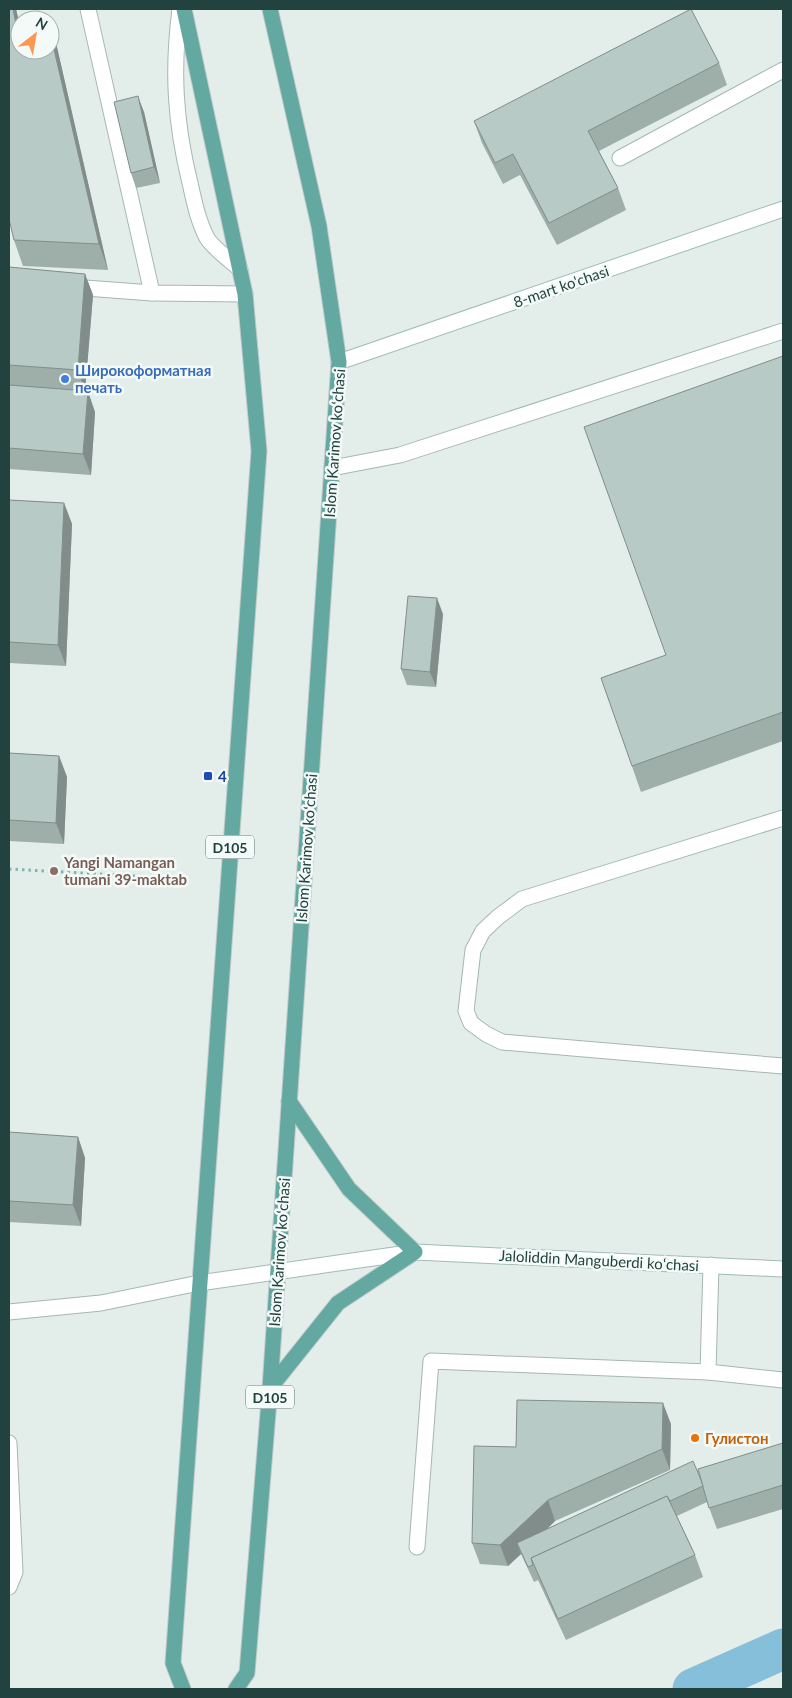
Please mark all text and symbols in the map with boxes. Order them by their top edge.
north arrow [10,10,60,60]
text: N [33,13,51,33]
street label: 8-mart ko'chasi [511,261,611,311]
place label: Широкоформатная печать [75,361,211,396]
street label: Islom Karimov koʻchasi [320,368,348,518]
marker: Широкоформатная печать [59,373,71,385]
place label: 4 [218,767,227,785]
marker: 4 [202,770,214,782]
street label: Islom Karimov koʻchasi [292,773,320,923]
road number: D105 [206,836,254,859]
place label: Yangi Namangan tumani 39-maktab [63,853,187,888]
marker: Yangi Namangan tumani 39-maktab [48,865,60,877]
street label: Islom Karimov koʻchasi [265,1177,293,1327]
street label: Jaloliddin Manguberdi koʻchasi [499,1246,699,1274]
road number: D105 [246,1385,294,1408]
place label: Гулистон [705,1429,768,1447]
marker: Гулистон [689,1432,701,1444]

